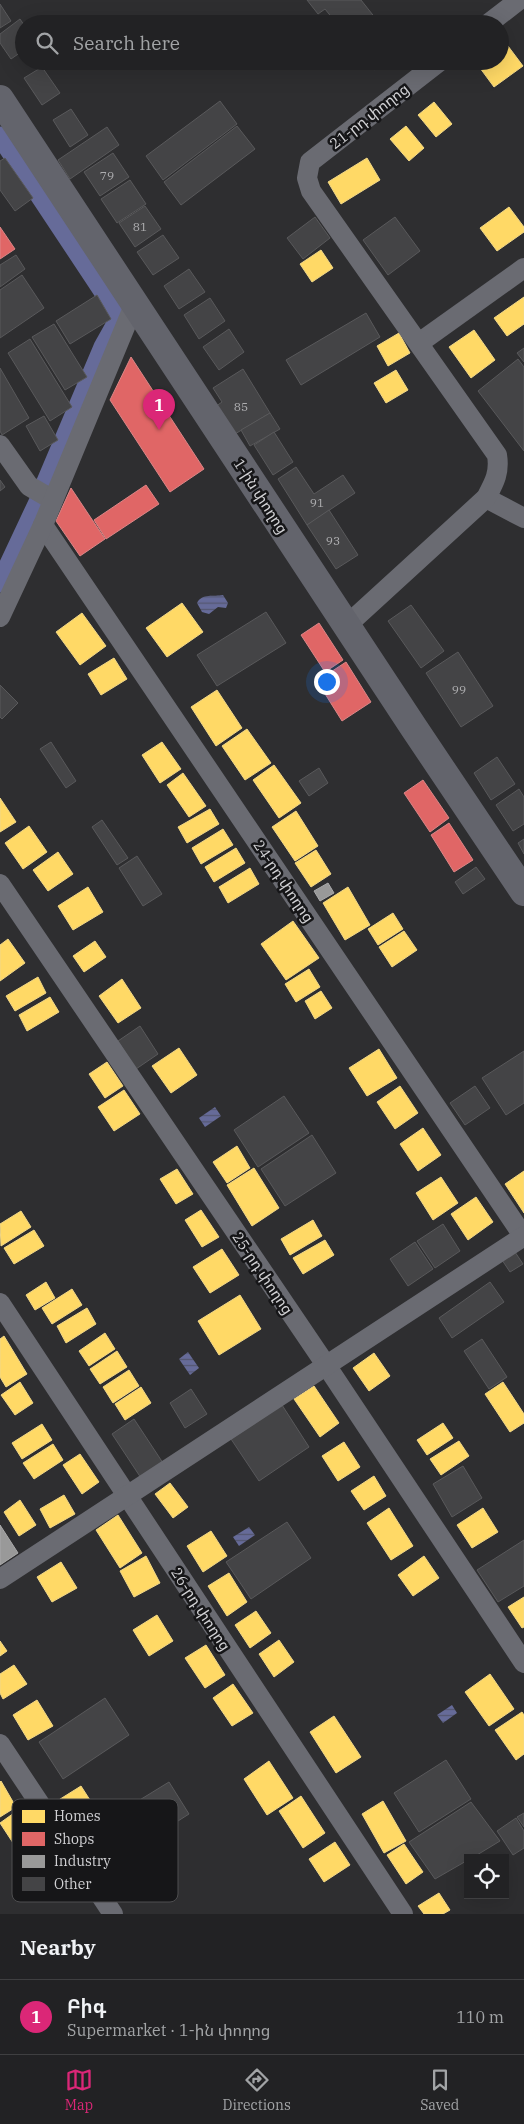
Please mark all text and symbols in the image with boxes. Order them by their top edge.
search box [15,15,509,70]
icon: search [33,29,61,57]
text: Search here [73,31,180,55]
street label: 21-րդ փողոց [326,79,412,153]
house number: 79 [100,168,114,183]
house number: 81 [133,219,147,234]
pin: 1 [143,389,175,430]
house number: 85 [234,399,248,414]
street label: 1-ին փողոց [230,455,292,537]
house number: 91 [310,495,324,510]
house number: 93 [326,533,340,548]
your location [314,669,340,695]
house number: 99 [452,682,466,697]
street label: 24-րդ փողոց [249,836,319,926]
street label: 25-րդ փողոց [228,1228,298,1318]
street label: 26-րդ փողոց [167,1564,235,1654]
legend [12,1799,178,1902]
text: Homes [54,1807,101,1825]
text: Shops [54,1830,94,1848]
text: Industry [54,1852,111,1870]
map controls [464,1854,509,1899]
button: locate [464,1854,509,1899]
text: Other [54,1875,92,1893]
text: Nearby [20,1933,96,1961]
text: Բիգ [67,1994,106,2018]
text: 1 [31,2007,41,2027]
text: 110 m [456,2007,504,2027]
text: Supermarket · 1-ին փողոց [67,2020,270,2040]
tab: Map [65,2066,93,2114]
tab: Directions [223,2066,291,2114]
tab: Saved [420,2066,459,2114]

